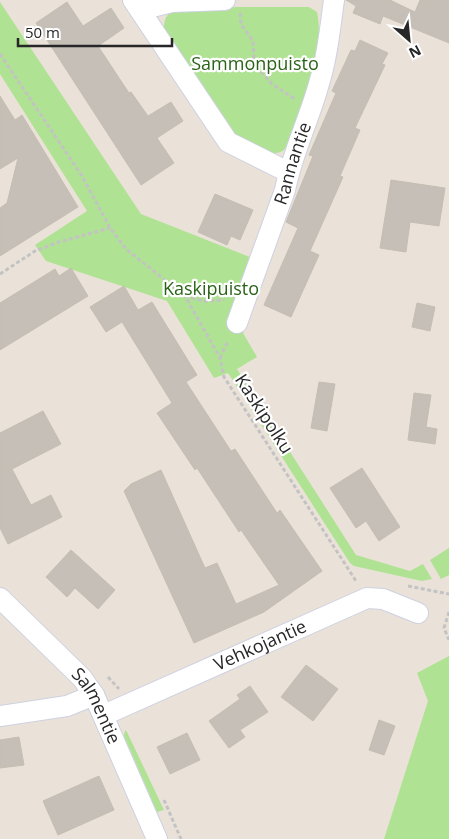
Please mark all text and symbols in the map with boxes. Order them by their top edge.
scale bar [18,15,171,47]
north arrow [384,15,434,65]
text: 50 m [25,22,60,42]
text: N [406,41,425,63]
park label: Sammonpuisto [191,51,319,75]
street label: Rannantie [268,118,316,208]
park label: Kaskipuisto [163,276,259,300]
street label: Kaskipolku [230,369,300,458]
street label: Vehkojantie [210,614,310,676]
street label: Salmentie [67,662,127,747]

